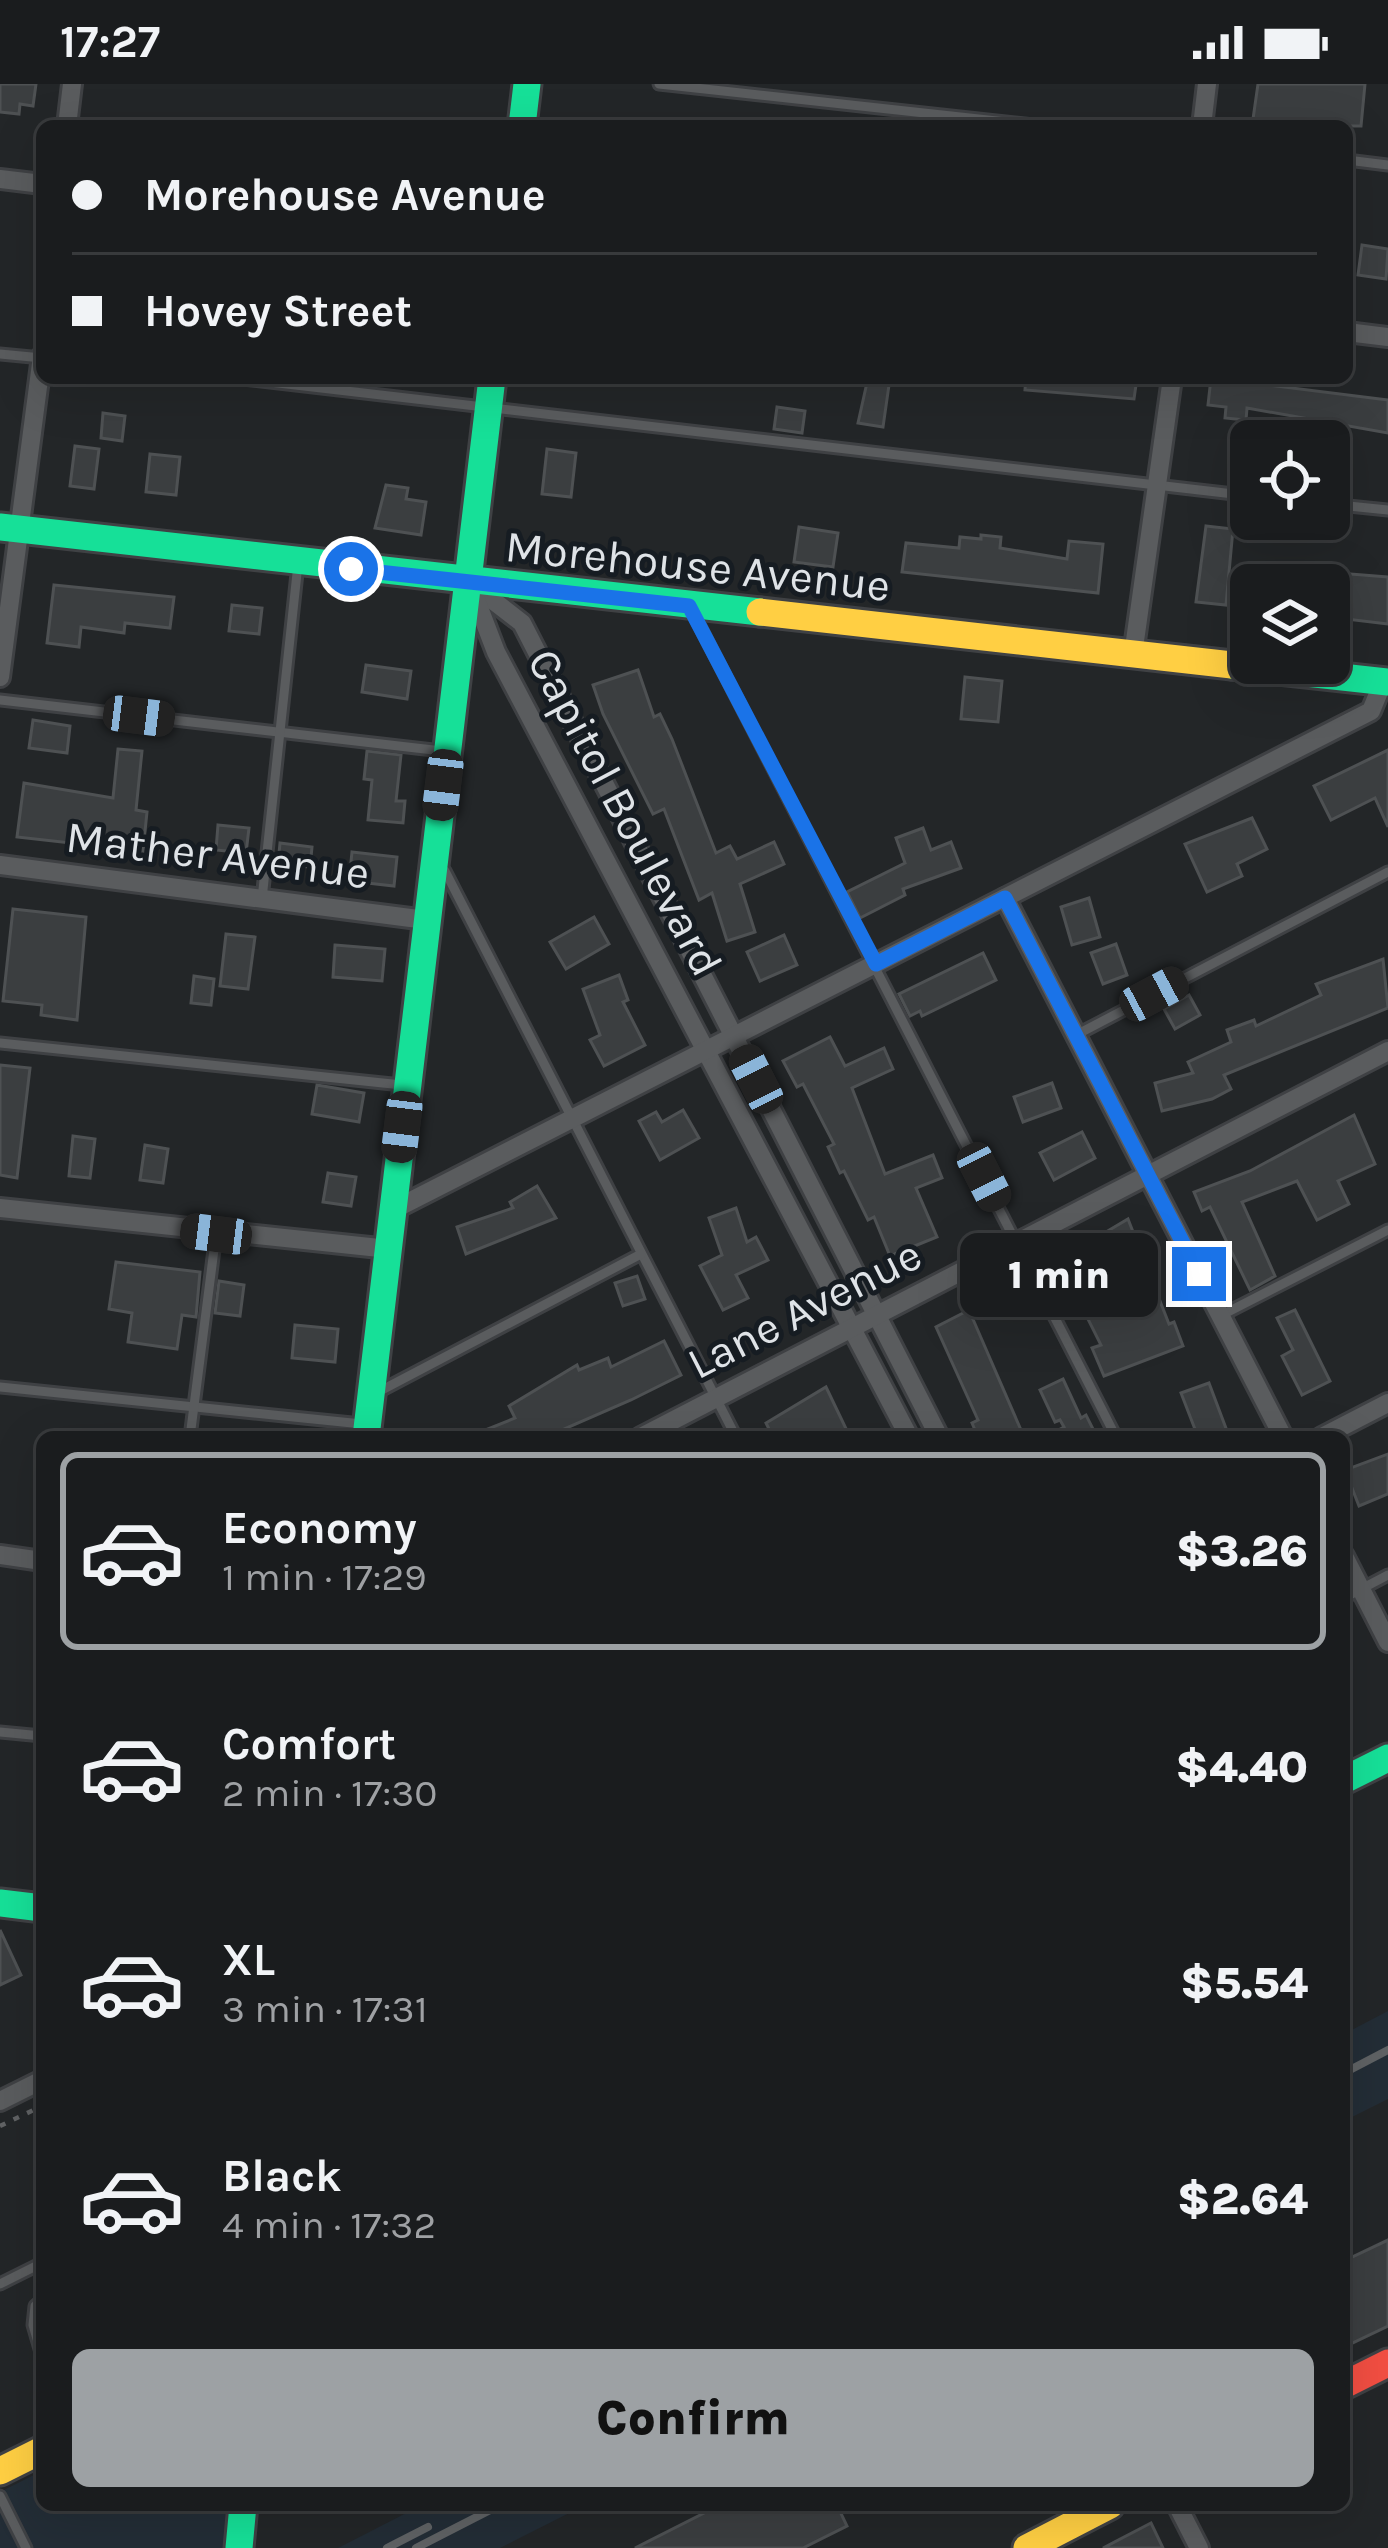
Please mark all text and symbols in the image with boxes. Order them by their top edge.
text: 17:27 [60,16,160,68]
text: Morehouse Avenue [144,169,546,221]
text: Hovey Street [144,285,412,337]
map controls [1230,420,1350,684]
button: locate [1230,420,1350,540]
street label: Morehouse Avenue [503,520,893,612]
route start [324,542,378,596]
button: layers [1230,564,1350,684]
street label: Capitol Boulevard [517,640,733,985]
car [101,694,177,738]
car [421,747,465,823]
street label: Mather Avenue [63,811,372,899]
car [1114,961,1194,1027]
car [724,1039,788,1119]
car [380,1089,424,1165]
car [952,1137,1016,1217]
car [178,1212,254,1256]
street label: Lane Avenue [679,1228,930,1390]
callout: 1 min [959,1232,1157,1316]
route end [1172,1247,1226,1301]
text: 1 min [1008,1252,1110,1298]
icon: car [78,1497,186,1605]
text: Economy [222,1502,417,1554]
text: $3.26 [1176,1525,1308,1577]
text: 1 min · 17:29 [222,1554,427,1600]
icon: car [78,1713,186,1821]
text: Comfort [222,1718,396,1770]
text: $4.40 [1175,1741,1308,1793]
text: 2 min · 17:30 [222,1770,437,1816]
icon: car [78,1929,186,2037]
text: XL [222,1934,275,1986]
text: $5.54 [1180,1957,1308,2009]
text: 3 min · 17:31 [222,1986,428,2032]
icon: car [78,2145,186,2253]
text: Black [222,2150,342,2202]
text: $2.64 [1177,2173,1308,2225]
text: 4 min · 17:32 [222,2202,436,2248]
button: Confirm [72,2349,1314,2487]

